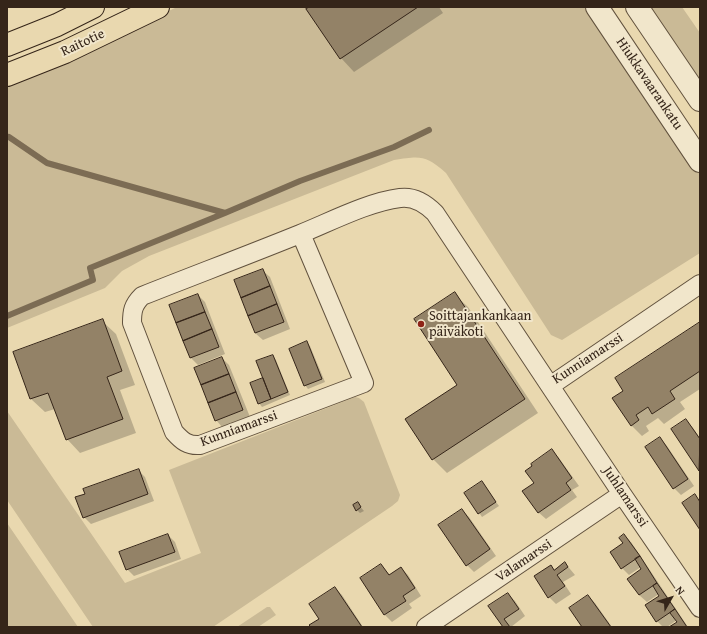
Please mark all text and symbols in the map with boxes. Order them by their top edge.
street label: Raitotie [59,26,107,60]
street label: Hiukkavaarankatu [612,35,686,133]
place label: Soittajankankaan päiväkoti [429,308,531,340]
marker: Soittajankankaan päiväkoti [416,319,426,329]
street label: Kunniamarssi [549,330,627,388]
street label: Kunniamarssi [198,407,280,451]
street label: Juhlamarssi [599,464,651,530]
street label: Valamarssi [493,536,555,586]
north arrow [651,578,691,618]
text: N [672,583,689,598]

